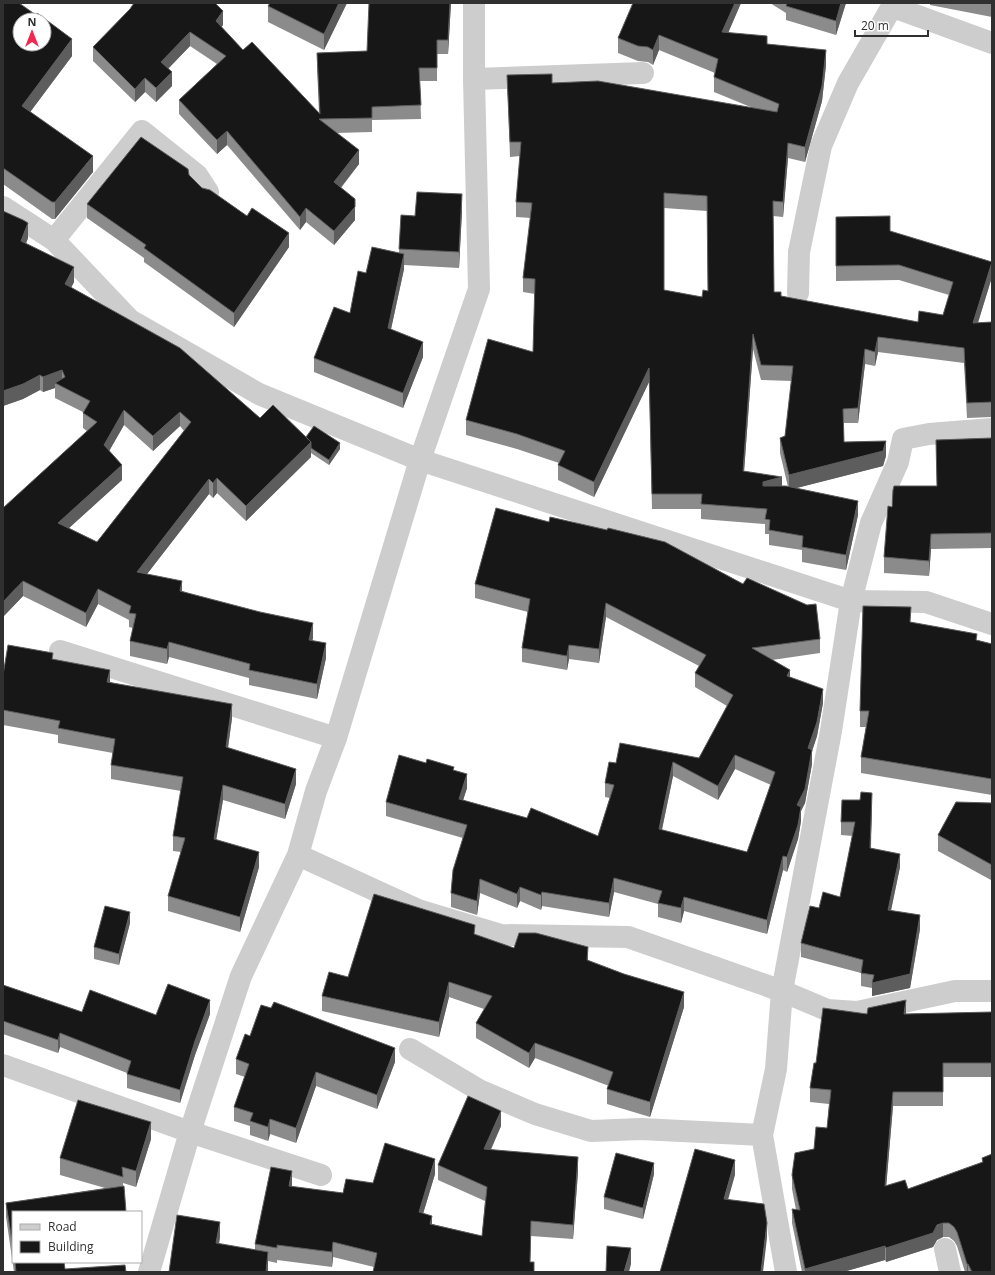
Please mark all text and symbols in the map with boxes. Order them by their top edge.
north arrow [12,12,52,52]
scale bar [855,12,928,38]
text: N [28,14,36,29]
text: 20 m [861,17,889,34]
legend [12,1211,142,1263]
text: Road [48,1218,77,1235]
text: Building [48,1238,94,1255]

